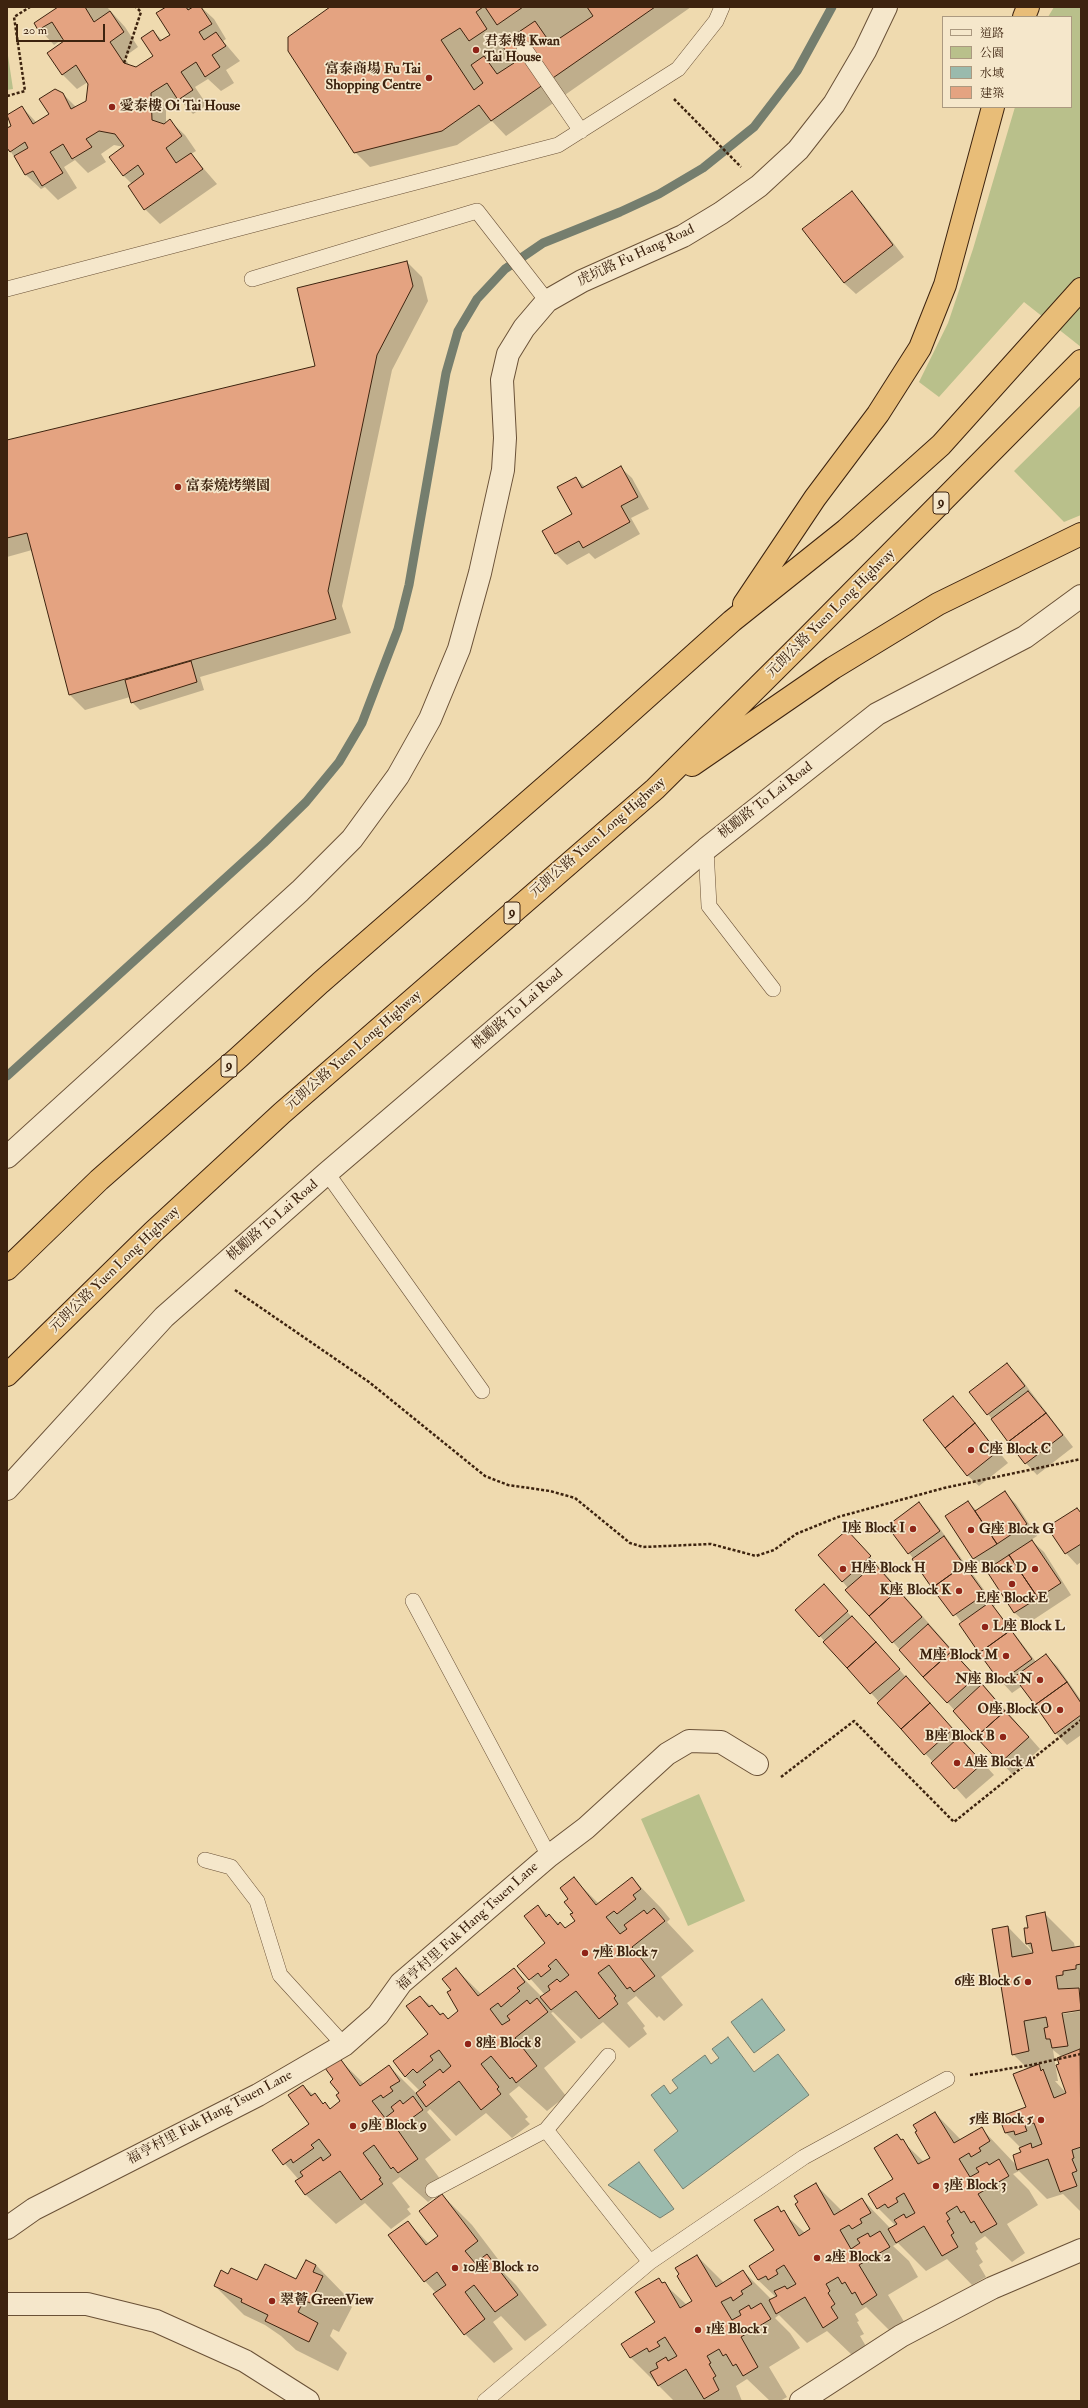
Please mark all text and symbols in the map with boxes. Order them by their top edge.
scale bar [18,16,107,42]
legend [942,16,1072,108]
text: 20 m [23,23,47,38]
text: 道路 [980,26,1004,41]
place label: 君泰樓 Kwan Tai House [484,34,560,66]
marker: 君泰樓 Kwan Tai House [471,45,481,55]
text: 公園 [980,46,1004,61]
place label: 富泰商場 Fu Tai Shopping Centre [325,62,421,94]
text: 水域 [980,66,1004,81]
marker: 富泰商場 Fu Tai Shopping Centre [424,73,434,83]
text: 建築 [980,86,1004,101]
place label: 愛泰樓 Oi Tai House [120,99,240,115]
marker: 愛泰樓 Oi Tai House [107,102,117,112]
street label: 虎坑路 Fu Hang Road [575,222,697,290]
place label: 富泰燒烤樂園 [186,479,270,495]
marker: 富泰燒烤樂園 [173,482,183,492]
road number: 9 [933,492,949,514]
street label: 元朗公路 Yuen Long Highway [763,546,899,682]
street label: 桃勵路 To Lai Road [715,759,817,843]
street label: 元朗公路 Yuen Long Highway [527,774,669,902]
road number: 9 [504,902,520,924]
street label: 桃勵路 To Lai Road [469,966,567,1054]
street label: 元朗公路 Yuen Long Highway [283,987,425,1115]
road number: 9 [221,1055,237,1077]
street label: 桃勵路 To Lai Road [224,1177,322,1265]
street label: 元朗公路 Yuen Long Highway [46,1203,184,1337]
place label: C座 Block C [979,1442,1051,1458]
marker: C座 Block C [966,1445,976,1455]
place label: I座 Block I [842,1521,905,1537]
place label: G座 Block G [979,1522,1054,1538]
marker: I座 Block I [908,1524,918,1534]
marker: G座 Block G [966,1525,976,1535]
place label: H座 Block H [851,1561,926,1577]
place label: D座 Block D [953,1561,1027,1577]
marker: H座 Block H [838,1564,848,1574]
marker: D座 Block D [1030,1564,1040,1574]
marker: E座 Block E [1007,1579,1017,1589]
place label: K座 Block K [880,1583,951,1599]
marker: K座 Block K [954,1586,964,1596]
place label: E座 Block E [976,1591,1048,1607]
place label: L座 Block L [993,1619,1065,1635]
marker: L座 Block L [980,1622,990,1632]
place label: M座 Block M [919,1648,998,1664]
marker: M座 Block M [1001,1651,1011,1661]
place label: N座 Block N [955,1672,1032,1688]
marker: N座 Block N [1035,1675,1045,1685]
place label: O座 Block O [978,1702,1052,1718]
marker: O座 Block O [1055,1705,1065,1715]
place label: B座 Block B [925,1729,995,1745]
marker: B座 Block B [998,1732,1008,1742]
place label: A座 Block A [965,1755,1034,1771]
marker: A座 Block A [952,1758,962,1768]
street label: 福亨村里 Fuk Hang Tsuen Lane [394,1859,542,1995]
place label: 7座 Block 7 [593,1945,657,1961]
marker: 7座 Block 7 [580,1948,590,1958]
place label: 6座 Block 6 [954,1974,1020,1990]
marker: 6座 Block 6 [1023,1977,1033,1987]
place label: 8座 Block 8 [476,2036,541,2052]
marker: 8座 Block 8 [463,2039,473,2049]
street label: 福亨村里 Fuk Hang Tsuen Lane [125,2067,295,2169]
place label: 5座 Block 5 [969,2112,1033,2128]
marker: 5座 Block 5 [1036,2115,1046,2125]
place label: 9座 Block 9 [361,2118,427,2134]
marker: 9座 Block 9 [348,2121,358,2131]
place label: 3座 Block 3 [944,2178,1006,2194]
marker: 3座 Block 3 [931,2181,941,2191]
place label: 2座 Block 2 [825,2250,891,2266]
marker: 2座 Block 2 [812,2253,822,2263]
place label: 10座 Block 10 [463,2260,539,2276]
marker: 10座 Block 10 [450,2263,460,2273]
place label: 翠薈 GreenView [280,2293,373,2309]
marker: 翠薈 GreenView [267,2296,277,2306]
place label: 1座 Block 1 [706,2322,768,2338]
marker: 1座 Block 1 [693,2325,703,2335]

